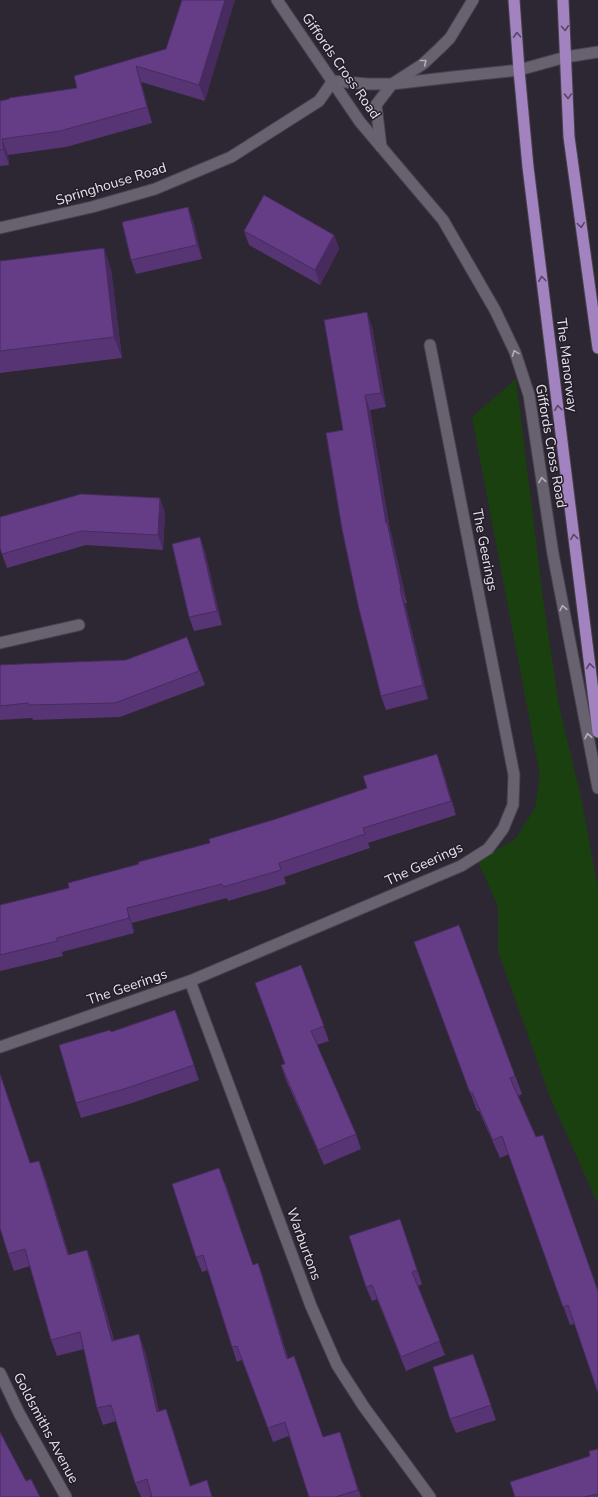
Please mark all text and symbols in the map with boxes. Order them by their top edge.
street label: Giffords Cross Road [297,9,385,123]
one-way arrow [560,25,569,31]
one-way arrow [512,32,521,38]
one-way arrow [420,60,427,67]
one-way arrow [563,93,572,99]
street label: Springhouse Road [53,158,169,210]
one-way arrow [576,222,585,228]
one-way arrow [537,276,546,282]
street label: The Manorway [552,317,582,414]
one-way arrow [512,350,520,357]
street label: Giffords Cross Road [531,383,571,509]
one-way arrow [553,405,562,411]
one-way arrow [538,477,547,483]
street label: The Geerings [468,507,502,593]
one-way arrow [570,534,579,540]
one-way arrow [560,605,568,611]
one-way arrow [586,663,595,669]
one-way arrow [584,733,593,739]
street label: The Geerings [382,838,466,890]
street label: The Geerings [84,964,170,1010]
street label: Warburtons [282,1205,326,1283]
street label: Goldsmiths Avenue [9,1369,83,1487]

